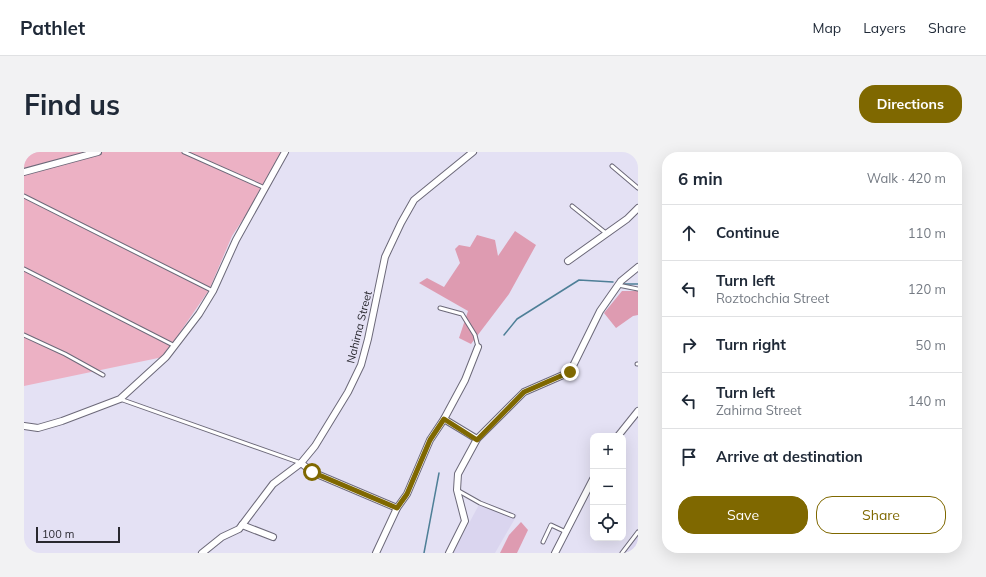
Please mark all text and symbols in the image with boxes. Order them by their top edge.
text: Pathlet [20,16,85,40]
text: Map [812,19,841,37]
text: Layers [863,19,906,37]
text: Share [928,19,966,37]
button: Directions [859,85,962,123]
text: Find us [24,87,120,122]
text: 6 min [678,168,723,189]
text: Walk · 420 m [867,170,946,186]
icon: ahead [678,222,700,244]
text: Continue [716,223,779,242]
text: 110 m [908,225,946,241]
text: Turn left [716,271,775,290]
icon: left [678,278,700,300]
text: 120 m [908,281,946,297]
street label: Nahirna Street [343,289,375,365]
text: Roztochchia Street [716,290,829,306]
icon: right [678,334,700,356]
text: Turn right [716,335,786,354]
text: 50 m [916,337,946,353]
route end [561,363,579,381]
text: Turn left [716,383,775,402]
icon: left [678,390,700,412]
text: 140 m [908,393,946,409]
text: Zahirna Street [716,402,802,418]
map controls [590,433,626,541]
button: + [590,433,626,469]
icon: arrive [678,446,700,468]
text: Arrive at destination [716,447,863,466]
route start [303,463,321,481]
button: − [590,469,626,505]
button: Save [678,496,808,534]
button: Share [816,496,946,534]
button: locate [590,505,626,541]
scale bar [36,525,120,544]
text: 100 m [42,527,74,541]

